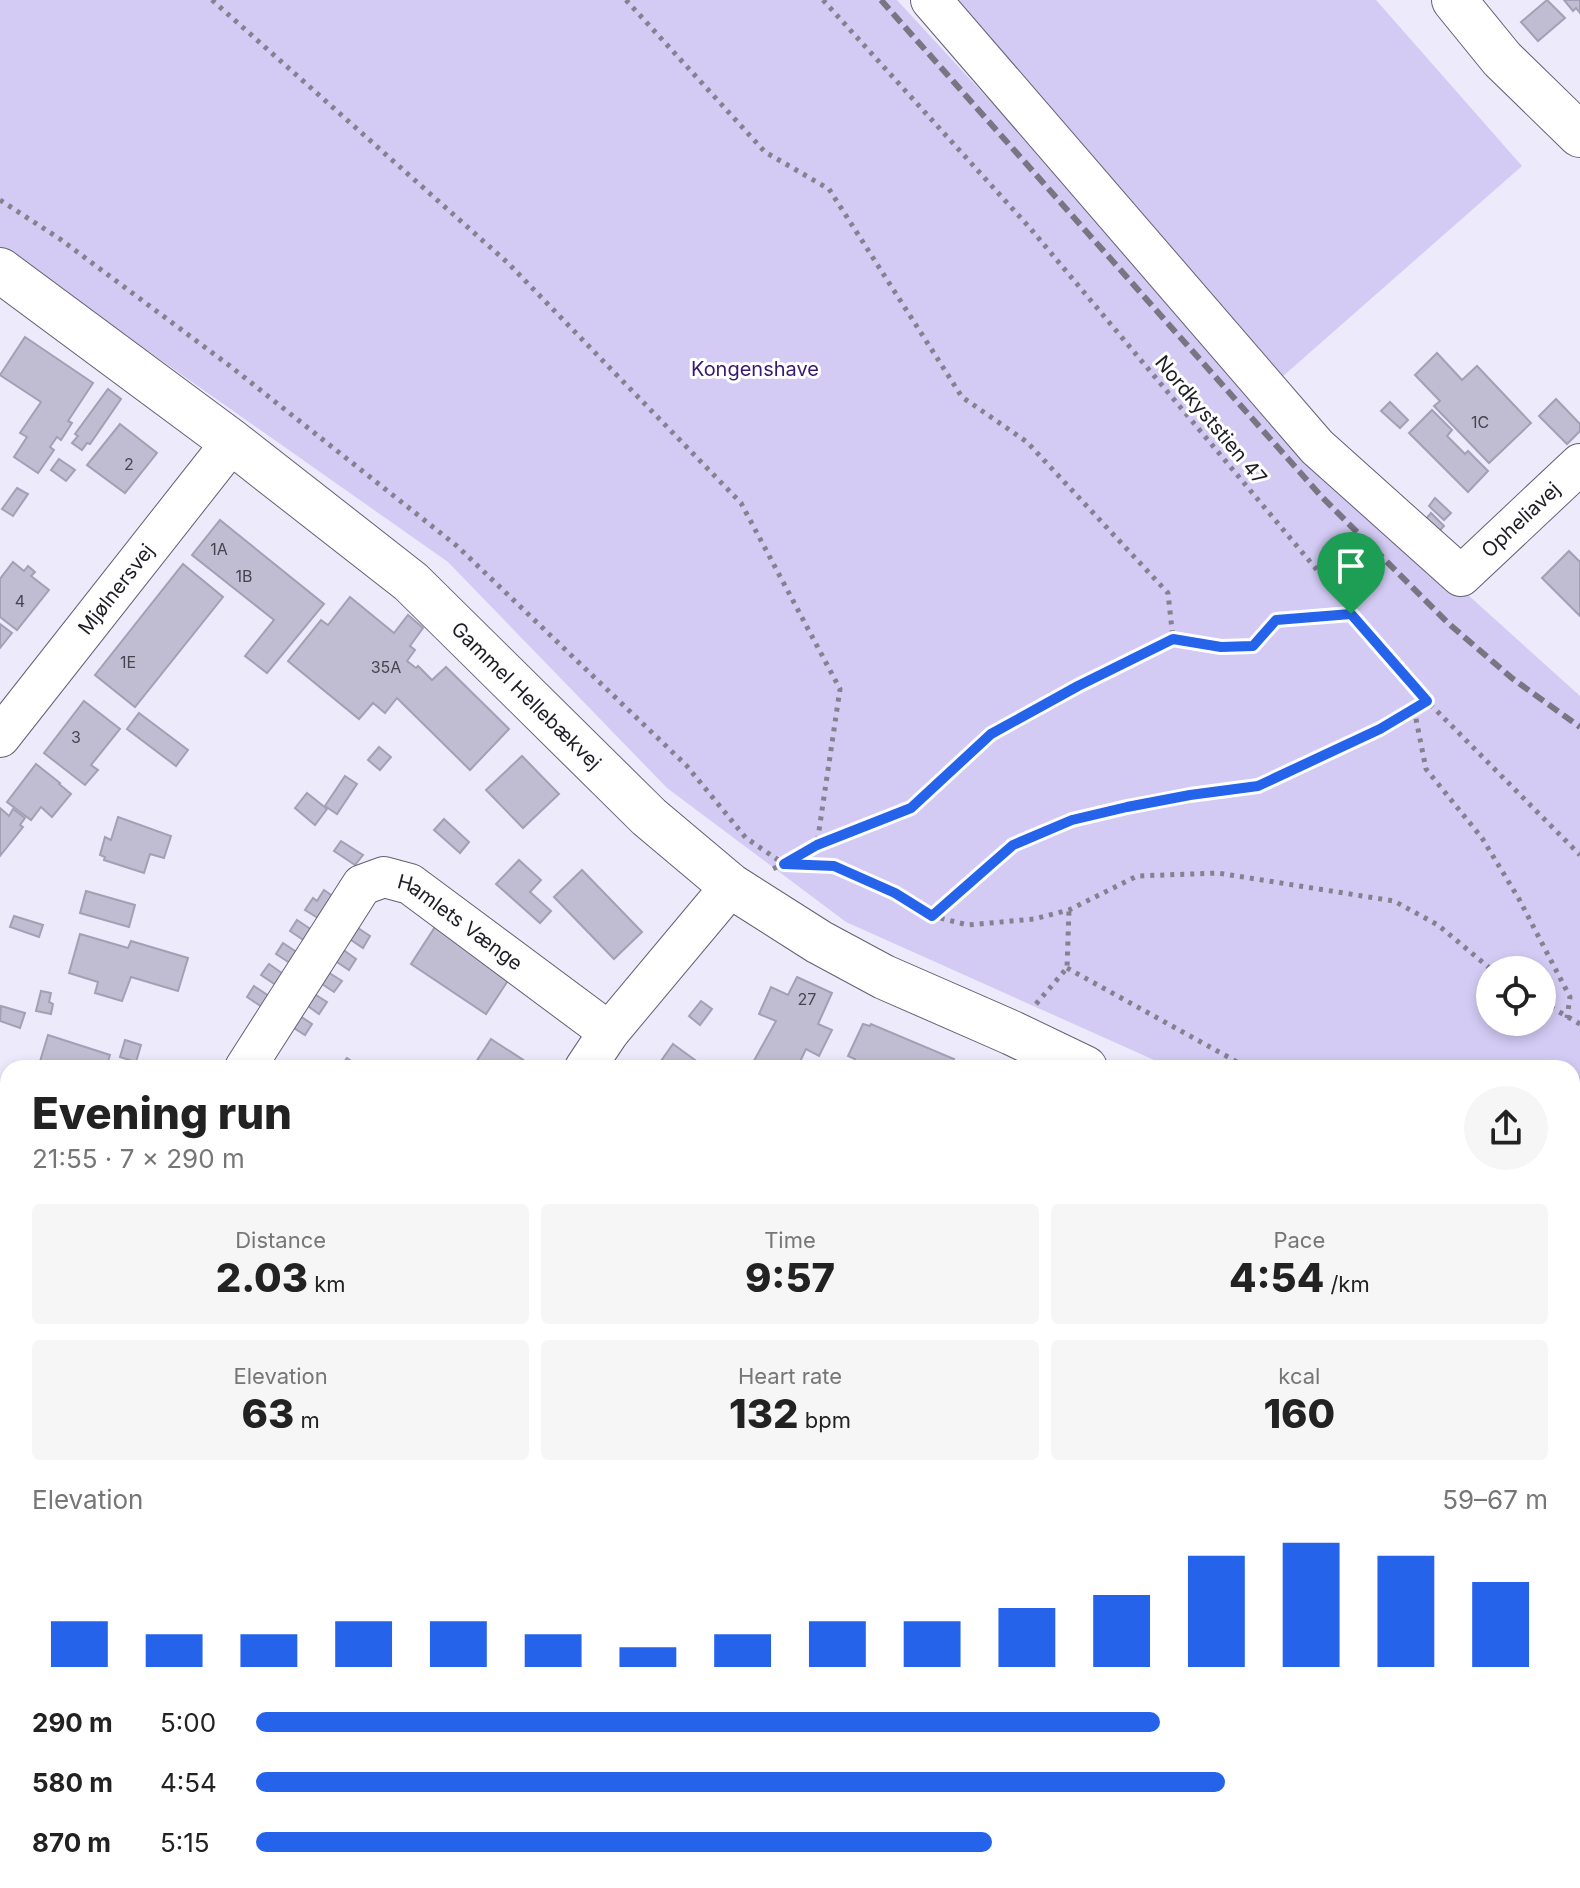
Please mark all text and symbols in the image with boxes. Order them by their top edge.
street label: Nordkyststien 47 [1150,351,1272,489]
park label: Kongenshave [691,357,819,381]
house number: 1C [1471,412,1489,432]
house number: 2 [124,454,134,474]
street label: Opheliavej [1476,477,1565,562]
pin [1317,532,1385,614]
street label: Mjølnersvej [73,539,159,639]
house number: 1A [210,539,228,559]
icon: arrive [1329,544,1373,588]
house number: 1B [236,566,252,586]
house number: 4 [15,591,25,611]
street label: Gammel Hellebækvej [446,617,606,775]
house number: 1E [120,652,136,672]
house number: 35A [371,657,401,677]
house number: 3 [71,727,81,747]
street label: Hamlets Vænge [395,869,527,976]
map controls [1476,956,1556,1036]
button: locate [1476,956,1556,1036]
house number: 27 [798,989,816,1009]
text: Evening run [32,1086,292,1140]
button: share [1464,1086,1548,1170]
text: 21:55 · 7 × 290 m [32,1143,245,1174]
text: Distance [235,1227,326,1253]
text: Time [764,1227,816,1253]
text: Pace [1273,1227,1325,1253]
text: 2.03 [216,1253,308,1302]
text: 9:57 [745,1253,835,1302]
text: 4:54 [1229,1253,1324,1302]
text: km [308,1271,346,1297]
text: /km [1324,1271,1370,1297]
text: Elevation [234,1363,328,1389]
text: Heart rate [738,1363,842,1389]
text: kcal [1278,1363,1320,1389]
text: 63 [242,1389,294,1438]
text: 132 [729,1389,799,1438]
text: 160 [1263,1389,1335,1438]
text: m [294,1407,320,1433]
text: bpm [799,1407,851,1433]
text: Elevation [32,1484,143,1515]
text: 59–67 m [1442,1484,1548,1515]
text: 290 m [32,1707,113,1738]
text: 5:00 [160,1707,216,1738]
text: 580 m [32,1767,113,1798]
text: 4:54 [160,1767,217,1798]
text: 870 m [32,1827,111,1858]
text: 5:15 [160,1827,210,1858]

